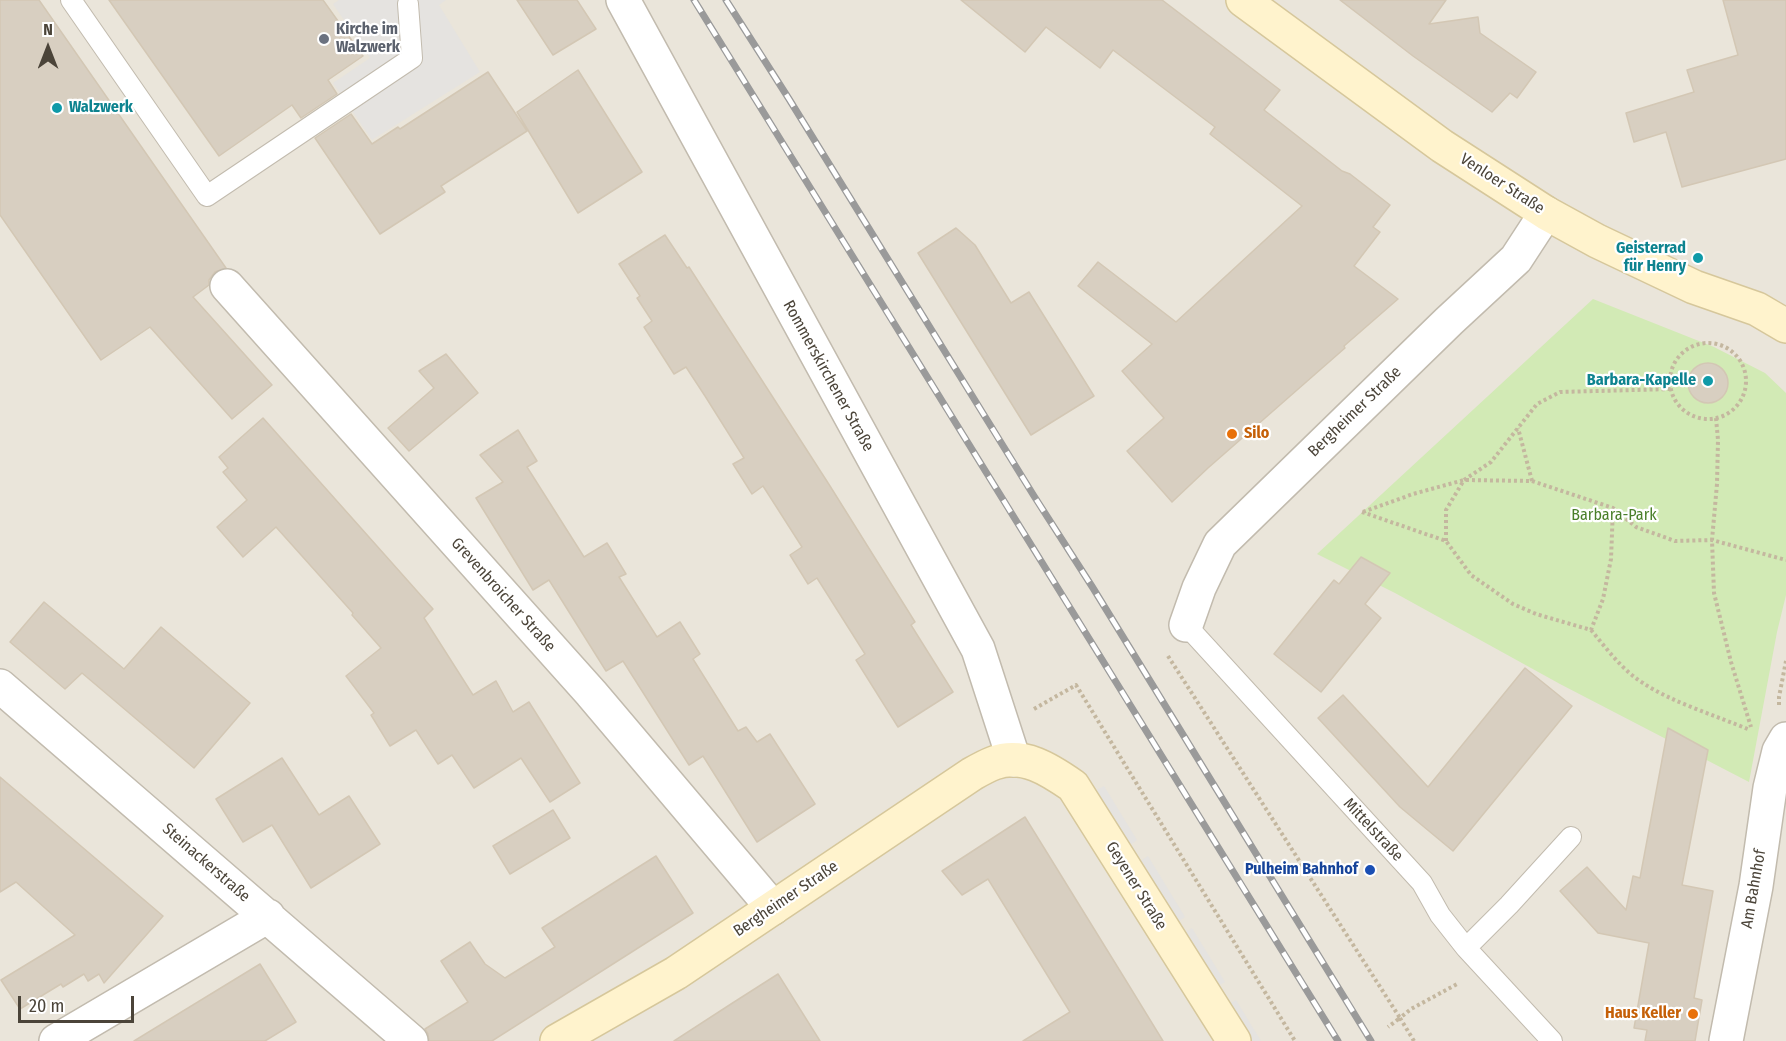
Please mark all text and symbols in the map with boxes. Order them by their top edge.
north arrow [18,18,78,78]
text: N [43,20,53,39]
place label: Kirche im Walzwerk [336,20,400,58]
marker: Kirche im Walzwerk [317,32,331,46]
place label: Walzwerk [69,98,133,118]
marker: Walzwerk [50,101,64,115]
street label: Venloer Straße [1456,150,1548,218]
place label: Geisterrad für Henry [1616,239,1686,277]
marker: Geisterrad für Henry [1691,251,1705,265]
street label: Rommerskirchener Straße [778,297,878,455]
street label: Bergheimer Straße [1304,363,1406,461]
place label: Barbara-Kapelle [1587,371,1696,391]
marker: Barbara-Kapelle [1701,374,1715,388]
place label: Silo [1244,424,1269,444]
marker: Silo [1225,427,1239,441]
park label: Barbara-Park [1571,506,1657,526]
street label: Grevenbroicher Straße [447,534,559,656]
street label: Mittelstraße [1339,794,1407,866]
street label: Steinackerstraße [158,820,254,906]
street label: Geyener Straße [1101,838,1171,934]
street label: Am Bahnhof [1738,848,1770,930]
street label: Bergheimer Straße [730,857,842,941]
place label: Pulheim Bahnhof [1245,860,1358,880]
marker: Pulheim Bahnhof [1363,863,1377,877]
scale bar [21,984,136,1022]
text: 20 m [29,995,64,1017]
place label: Haus Keller [1605,1004,1681,1024]
marker: Haus Keller [1686,1007,1700,1021]

